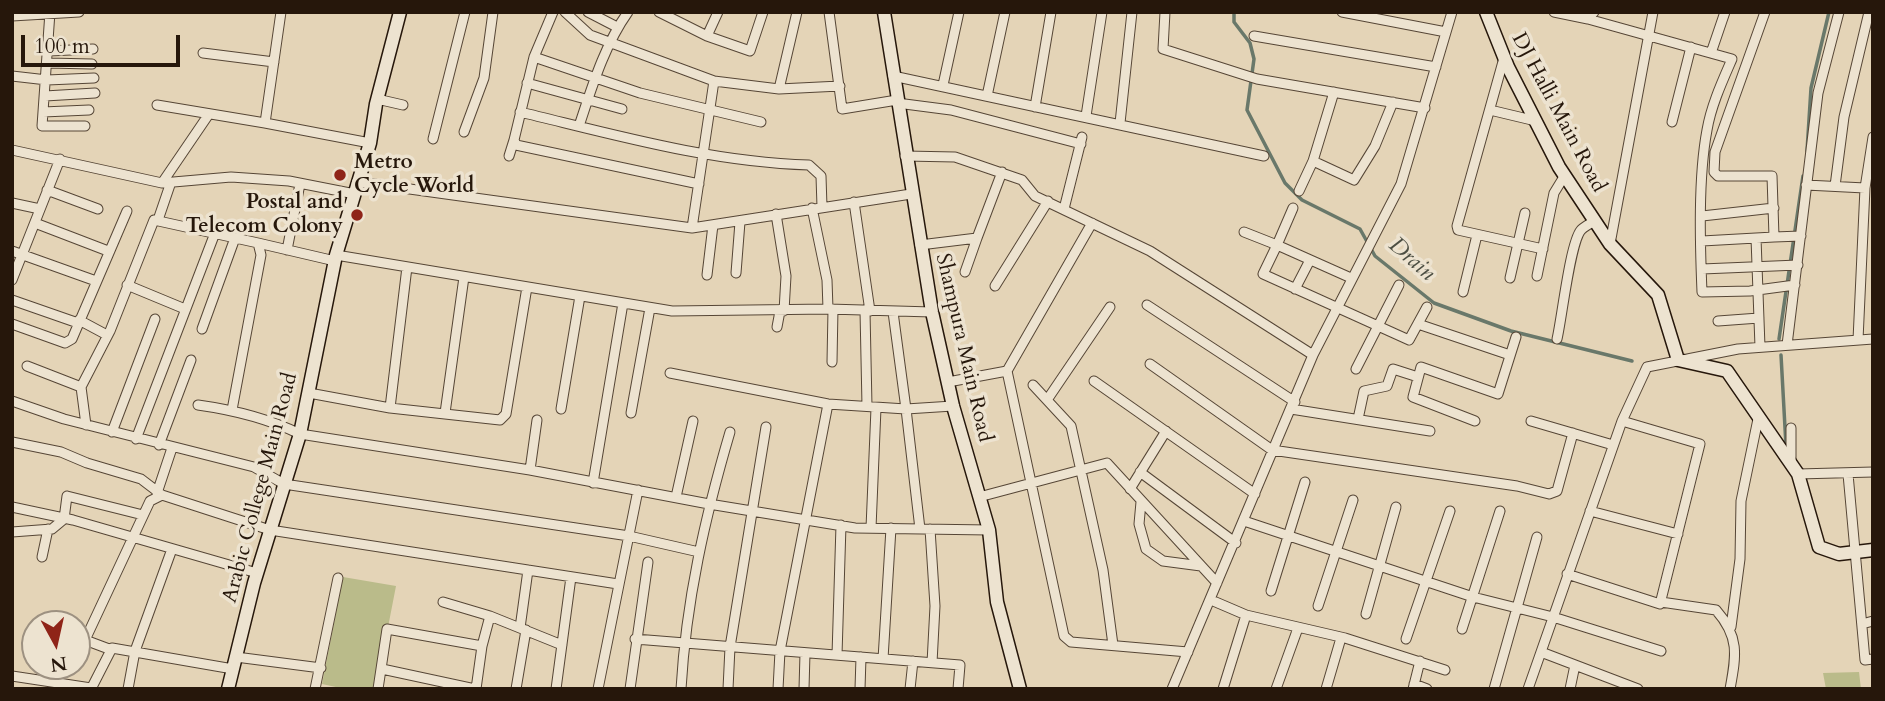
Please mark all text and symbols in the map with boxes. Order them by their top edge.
scale bar [24,21,184,65]
street label: DJ Halli Main Road [1505,29,1611,197]
text: 100 m [34,32,90,61]
place label: Metro Cycle World [354,150,474,200]
marker: Metro Cycle World [332,167,348,183]
place label: Postal and Telecom Colony [186,190,343,240]
marker: Postal and Telecom Colony [349,207,365,223]
water label: Drain [1382,232,1440,288]
street label: Shampura Main Road [929,251,997,445]
street label: Arabic College Main Road [218,370,304,606]
north arrow [21,610,91,680]
text: N [49,650,69,678]

